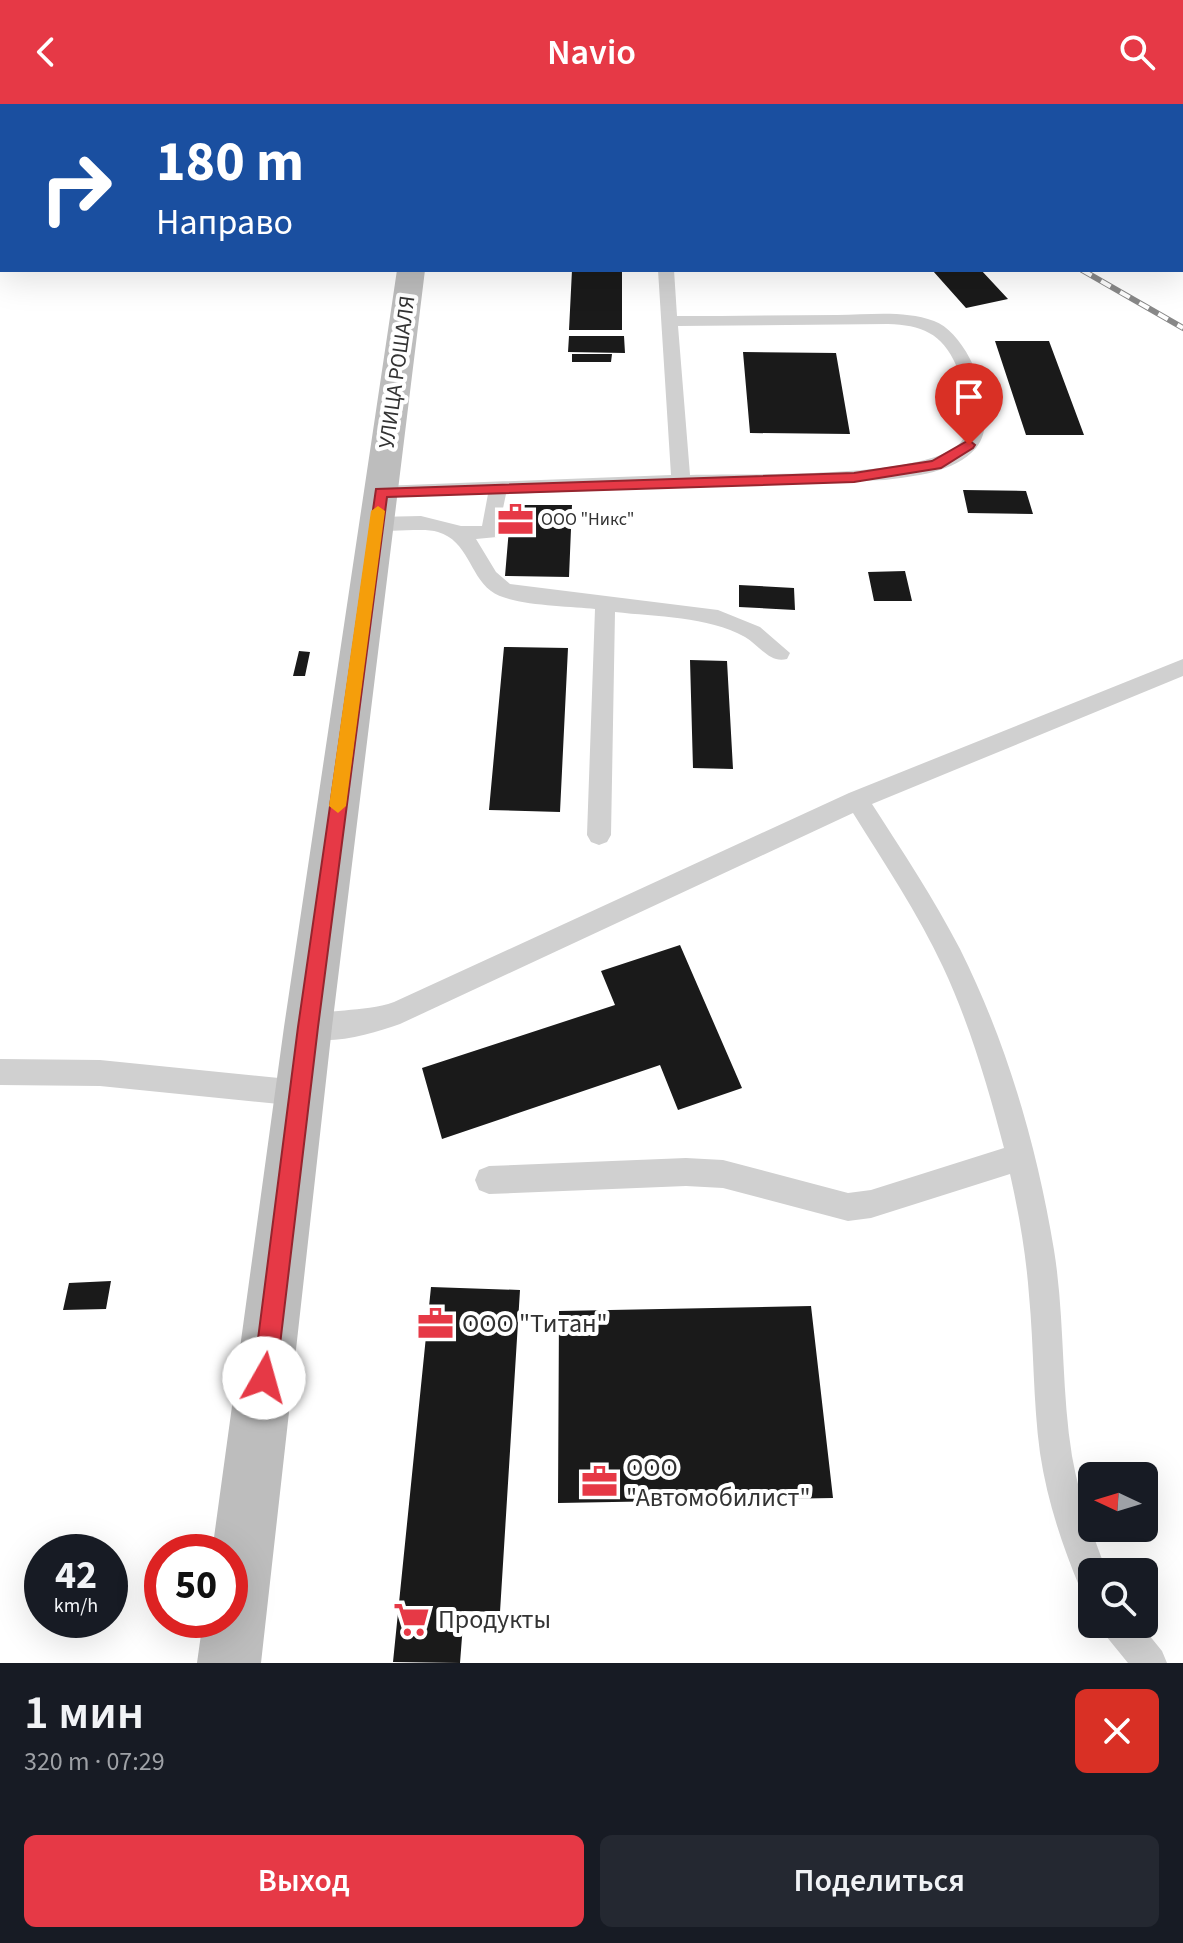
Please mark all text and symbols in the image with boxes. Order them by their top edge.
text: Navio [547,27,636,78]
icon: back [24,30,68,74]
icon: search [1115,30,1159,74]
text: 180 m [156,123,304,202]
icon: right [24,136,128,240]
text: Направо [156,197,293,248]
street label: УЛИЦА РОШАЛЯ [370,294,424,450]
pin [935,363,1003,445]
icon: arrive [947,375,991,419]
office icon: ООО "Никс" [496,500,534,538]
place label: ООО "Никс" [541,507,635,532]
office icon: ООО "Титан" [417,1304,455,1342]
place label: ООО "Титан" [462,1305,608,1342]
position arrow [222,1336,306,1420]
place label: ООО "Автомобилист" [626,1449,811,1516]
north arrow [1078,1462,1158,1542]
map controls [1078,1462,1158,1638]
office icon: ООО "Автомобилист" [581,1463,619,1501]
speed limit sign: 50 [144,1534,248,1638]
text: 42 [55,1547,97,1604]
button: search [1078,1558,1158,1638]
text: km/h [54,1592,98,1620]
supermarket icon: Продукты [393,1600,431,1638]
place label: Продукты [438,1601,551,1638]
text: 1 мин [24,1679,144,1747]
button: close [1075,1689,1159,1773]
text: 320 m · 07:29 [24,1743,165,1780]
button: Выход [24,1835,584,1927]
button: Поделиться [600,1835,1159,1927]

